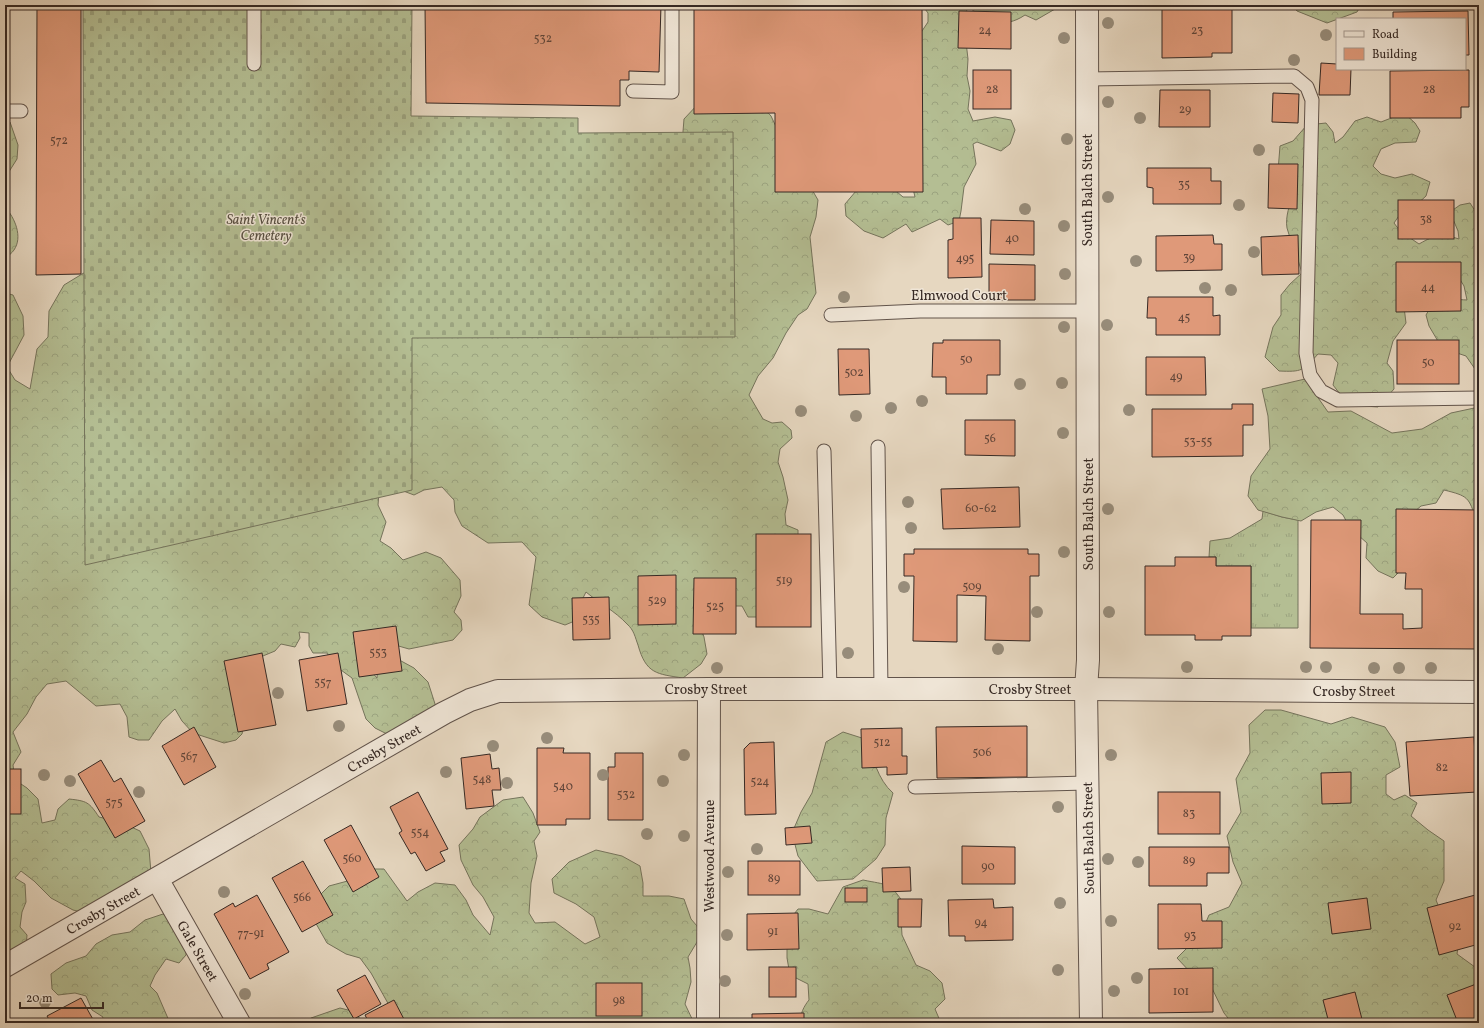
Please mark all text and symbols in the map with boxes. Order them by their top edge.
legend [1336,18,1466,70]
house number: 24 [978,23,992,39]
house number: 23 [1191,23,1203,39]
text: Road [1372,27,1399,43]
house number: 532 [534,31,552,47]
text: Building [1372,47,1417,63]
house number: 28 [986,82,998,98]
house number: 28 [1423,82,1435,98]
house number: 29 [1179,102,1191,118]
house number: 572 [50,133,68,149]
street label: South Balch Street [1079,134,1098,246]
house number: 35 [1178,177,1190,193]
park label: Saint Vincent's Cemetery [226,211,306,246]
house number: 38 [1420,212,1432,228]
house number: 40 [1005,231,1019,247]
house number: 39 [1183,250,1195,266]
house number: 495 [956,251,975,267]
house number: 44 [1421,280,1435,296]
street label: Elmwood Court [911,287,1007,306]
house number: 45 [1178,310,1191,326]
house number: 50 [960,352,972,368]
house number: 50 [1422,355,1434,371]
house number: 502 [844,365,864,381]
house number: 49 [1169,369,1183,385]
house number: 56 [984,431,996,447]
house number: 53-55 [1184,434,1212,450]
street label: South Balch Street [1080,458,1099,570]
house number: 60-62 [965,501,997,517]
house number: 519 [776,573,792,589]
house number: 509 [962,579,982,595]
house number: 529 [648,593,666,609]
house number: 525 [706,599,724,615]
house number: 535 [582,612,600,628]
house number: 553 [369,645,387,661]
house number: 557 [314,675,332,691]
street label: Crosby Street [665,681,747,700]
street label: Crosby Street [989,681,1071,700]
street label: Crosby Street [1313,683,1395,702]
street label: Crosby Street [344,720,425,778]
house number: 512 [874,735,890,751]
house number: 506 [973,745,991,761]
house number: 567 [180,749,198,765]
house number: 82 [1436,760,1448,776]
house number: 548 [473,772,491,788]
house number: 524 [750,774,770,790]
house number: 540 [553,779,573,795]
street label: South Balch Street [1079,781,1100,895]
house number: 532 [617,787,635,803]
house number: 575 [105,795,123,811]
street label: Westwood Avenue [701,799,720,912]
house number: 83 [1183,806,1195,822]
house number: 554 [411,825,429,841]
house number: 560 [342,851,362,867]
house number: 89 [1183,853,1195,869]
house number: 90 [981,859,995,875]
house number: 89 [768,871,780,887]
street label: Crosby Street [63,882,144,940]
house number: 566 [293,890,311,906]
house number: 94 [974,915,988,931]
street label: Gale Street [172,918,222,986]
house number: 92 [1449,919,1461,935]
house number: 91 [768,924,778,940]
house number: 77-91 [237,926,265,942]
house number: 93 [1184,928,1196,944]
scale bar [20,984,103,1010]
house number: 101 [1173,984,1189,1000]
text: 20 m [26,991,53,1007]
house number: 98 [613,993,625,1009]

